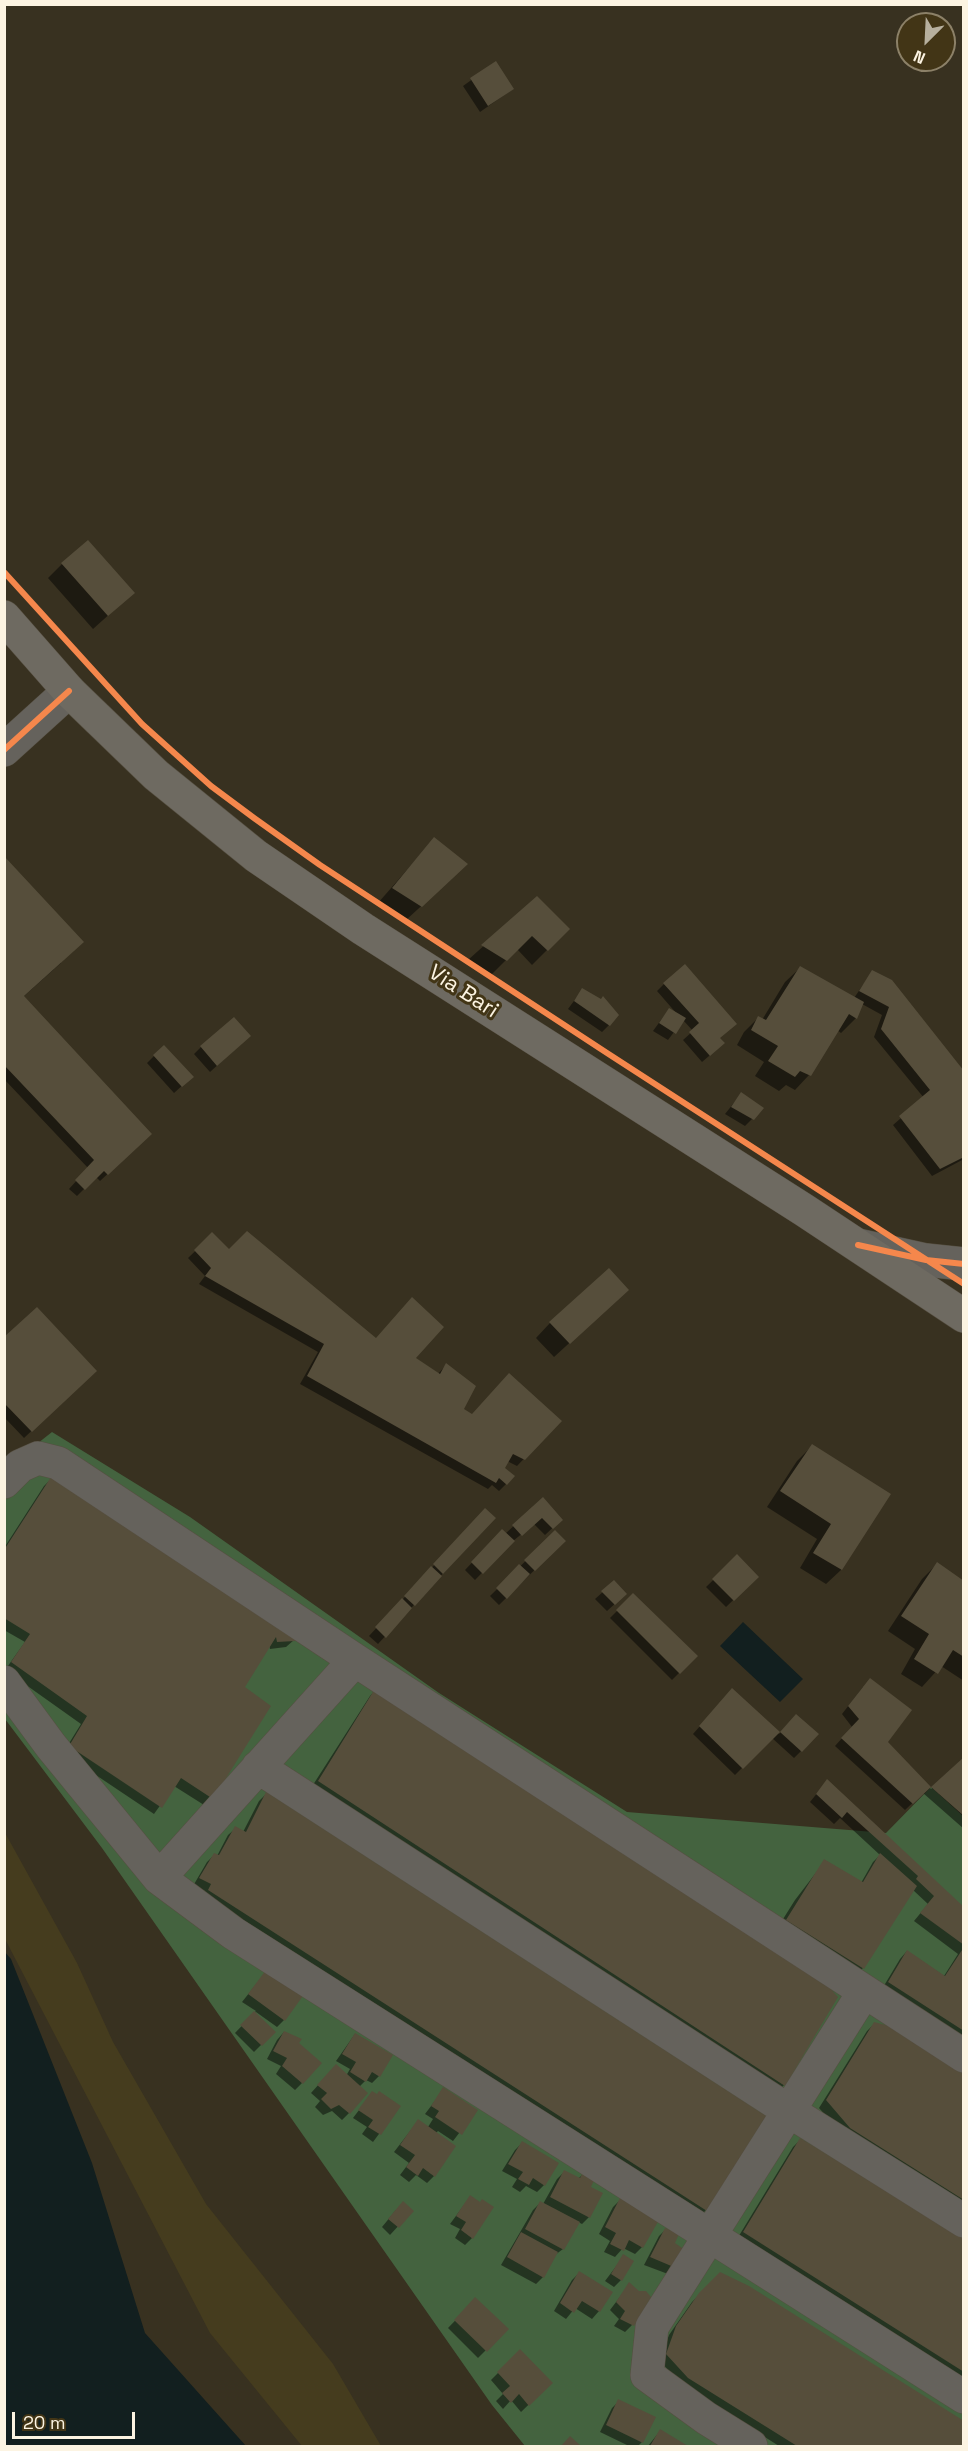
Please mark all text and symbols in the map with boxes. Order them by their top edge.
north arrow [896,12,956,72]
text: N [910,45,928,69]
street label: Via Bari [423,960,503,1024]
scale bar [15,2400,138,2438]
text: 20 m [23,2411,66,2434]

